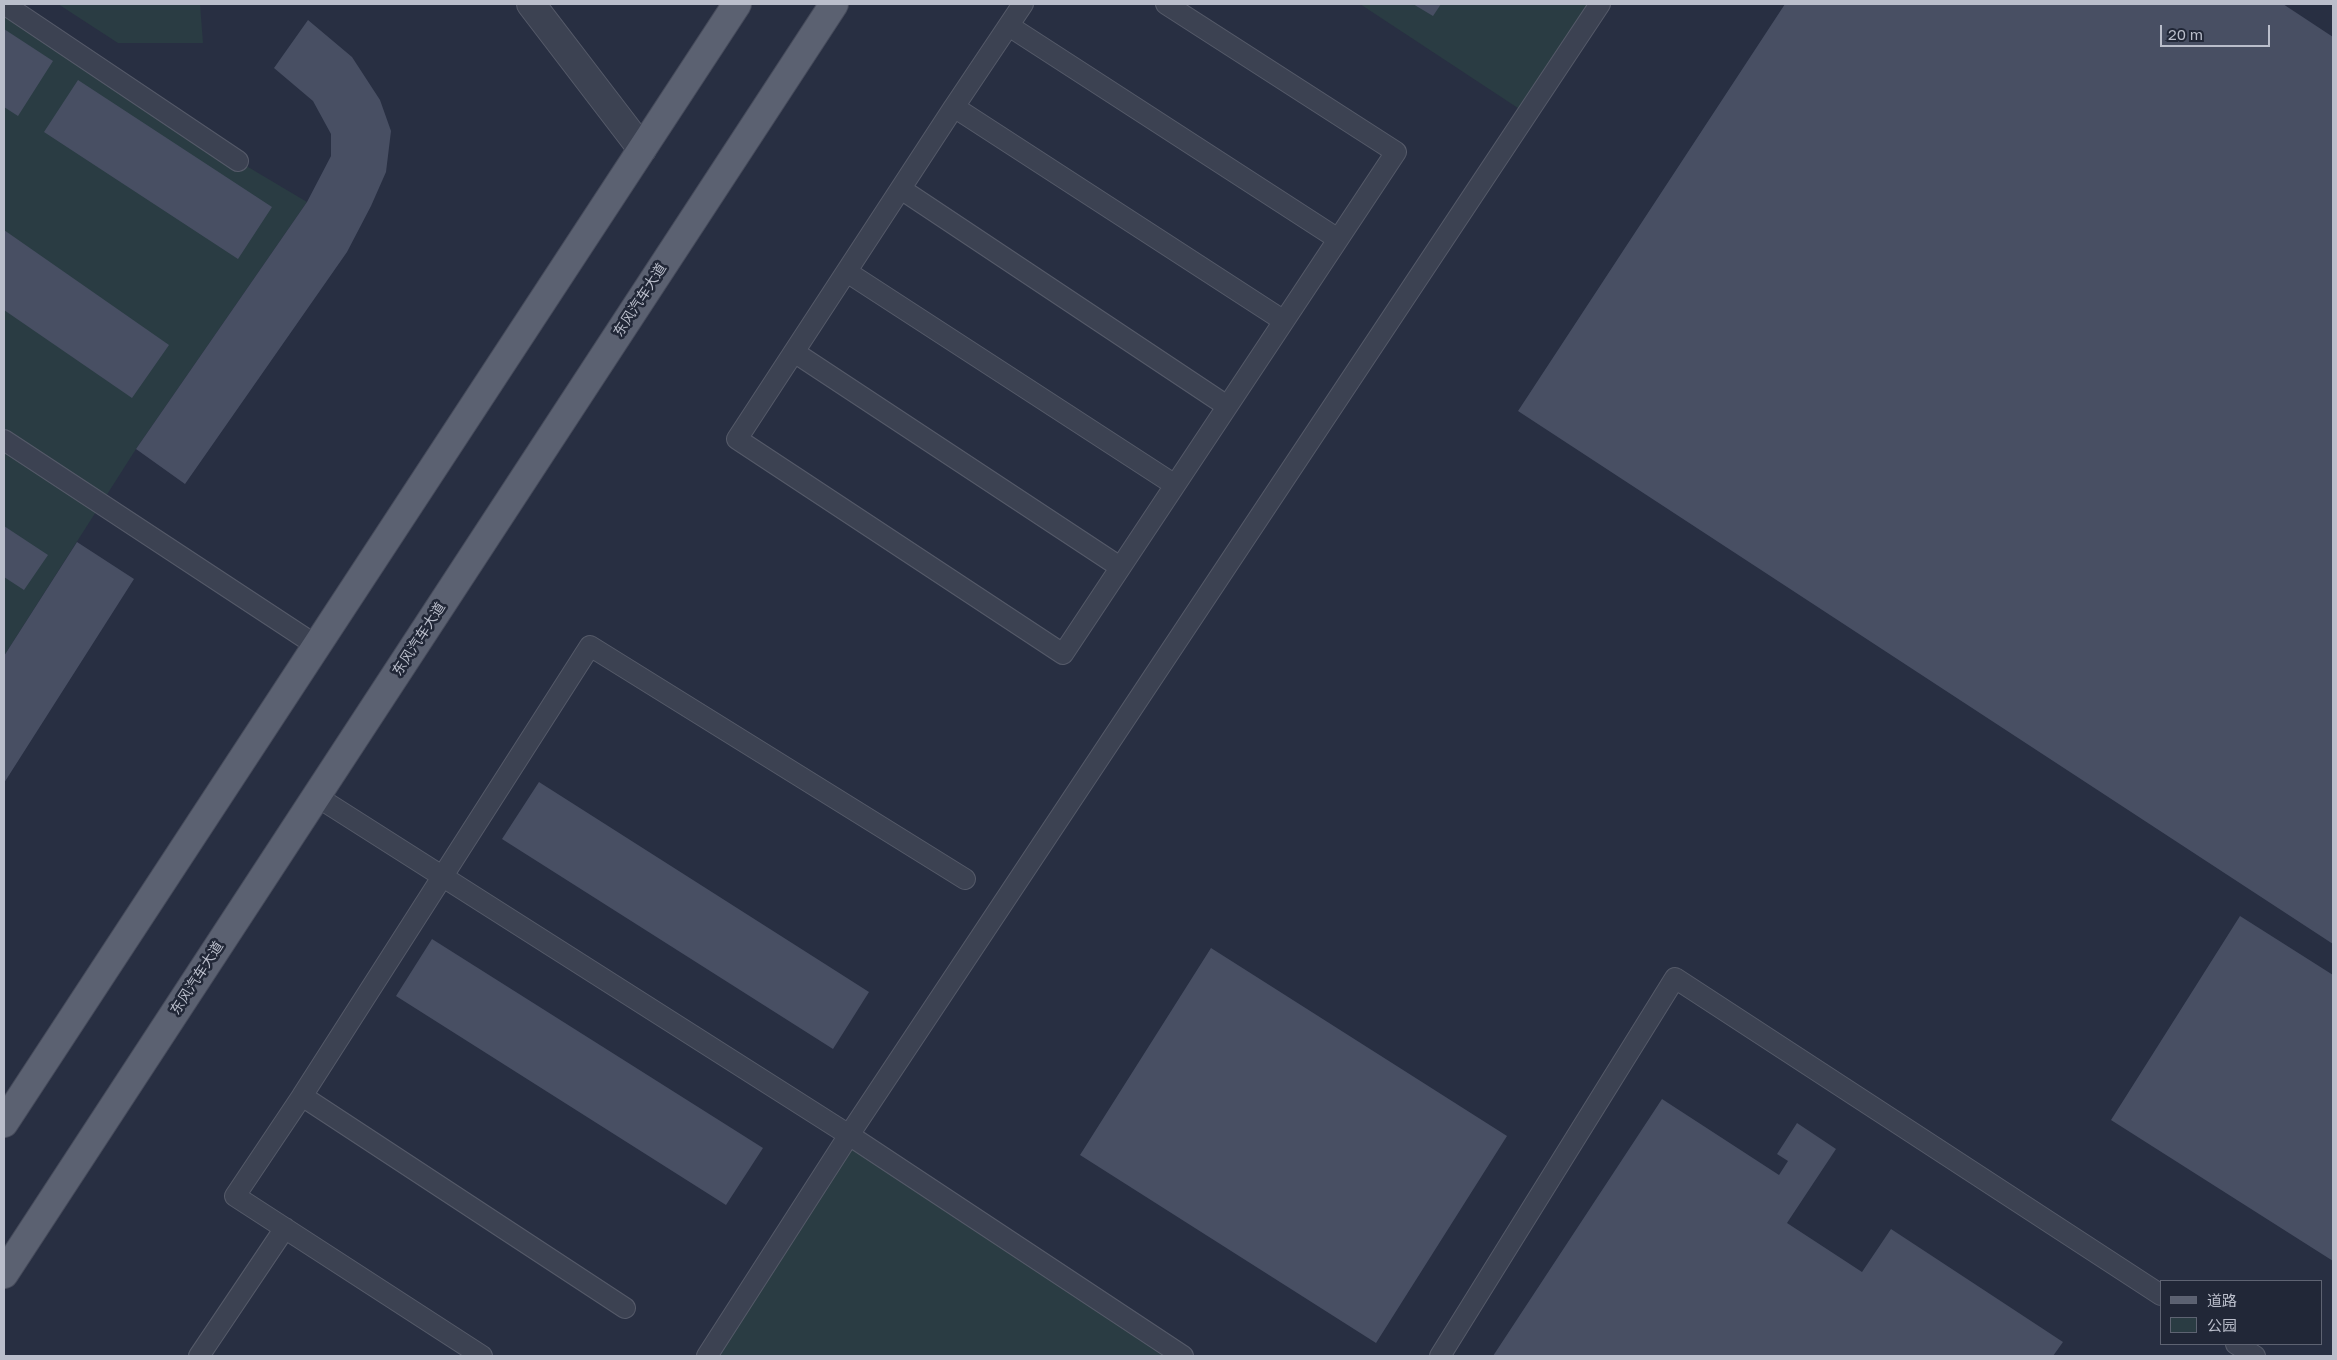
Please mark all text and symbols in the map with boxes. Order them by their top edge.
scale bar [2162,15,2272,47]
text: 20 m [2168,25,2203,43]
street label: 东风汽车大道 [610,260,670,340]
street label: 东风汽车大道 [389,599,449,679]
street label: 东风汽车大道 [167,938,227,1018]
legend [2160,1280,2322,1345]
text: 道路 [2207,1291,2237,1309]
text: 公园 [2207,1316,2237,1334]

